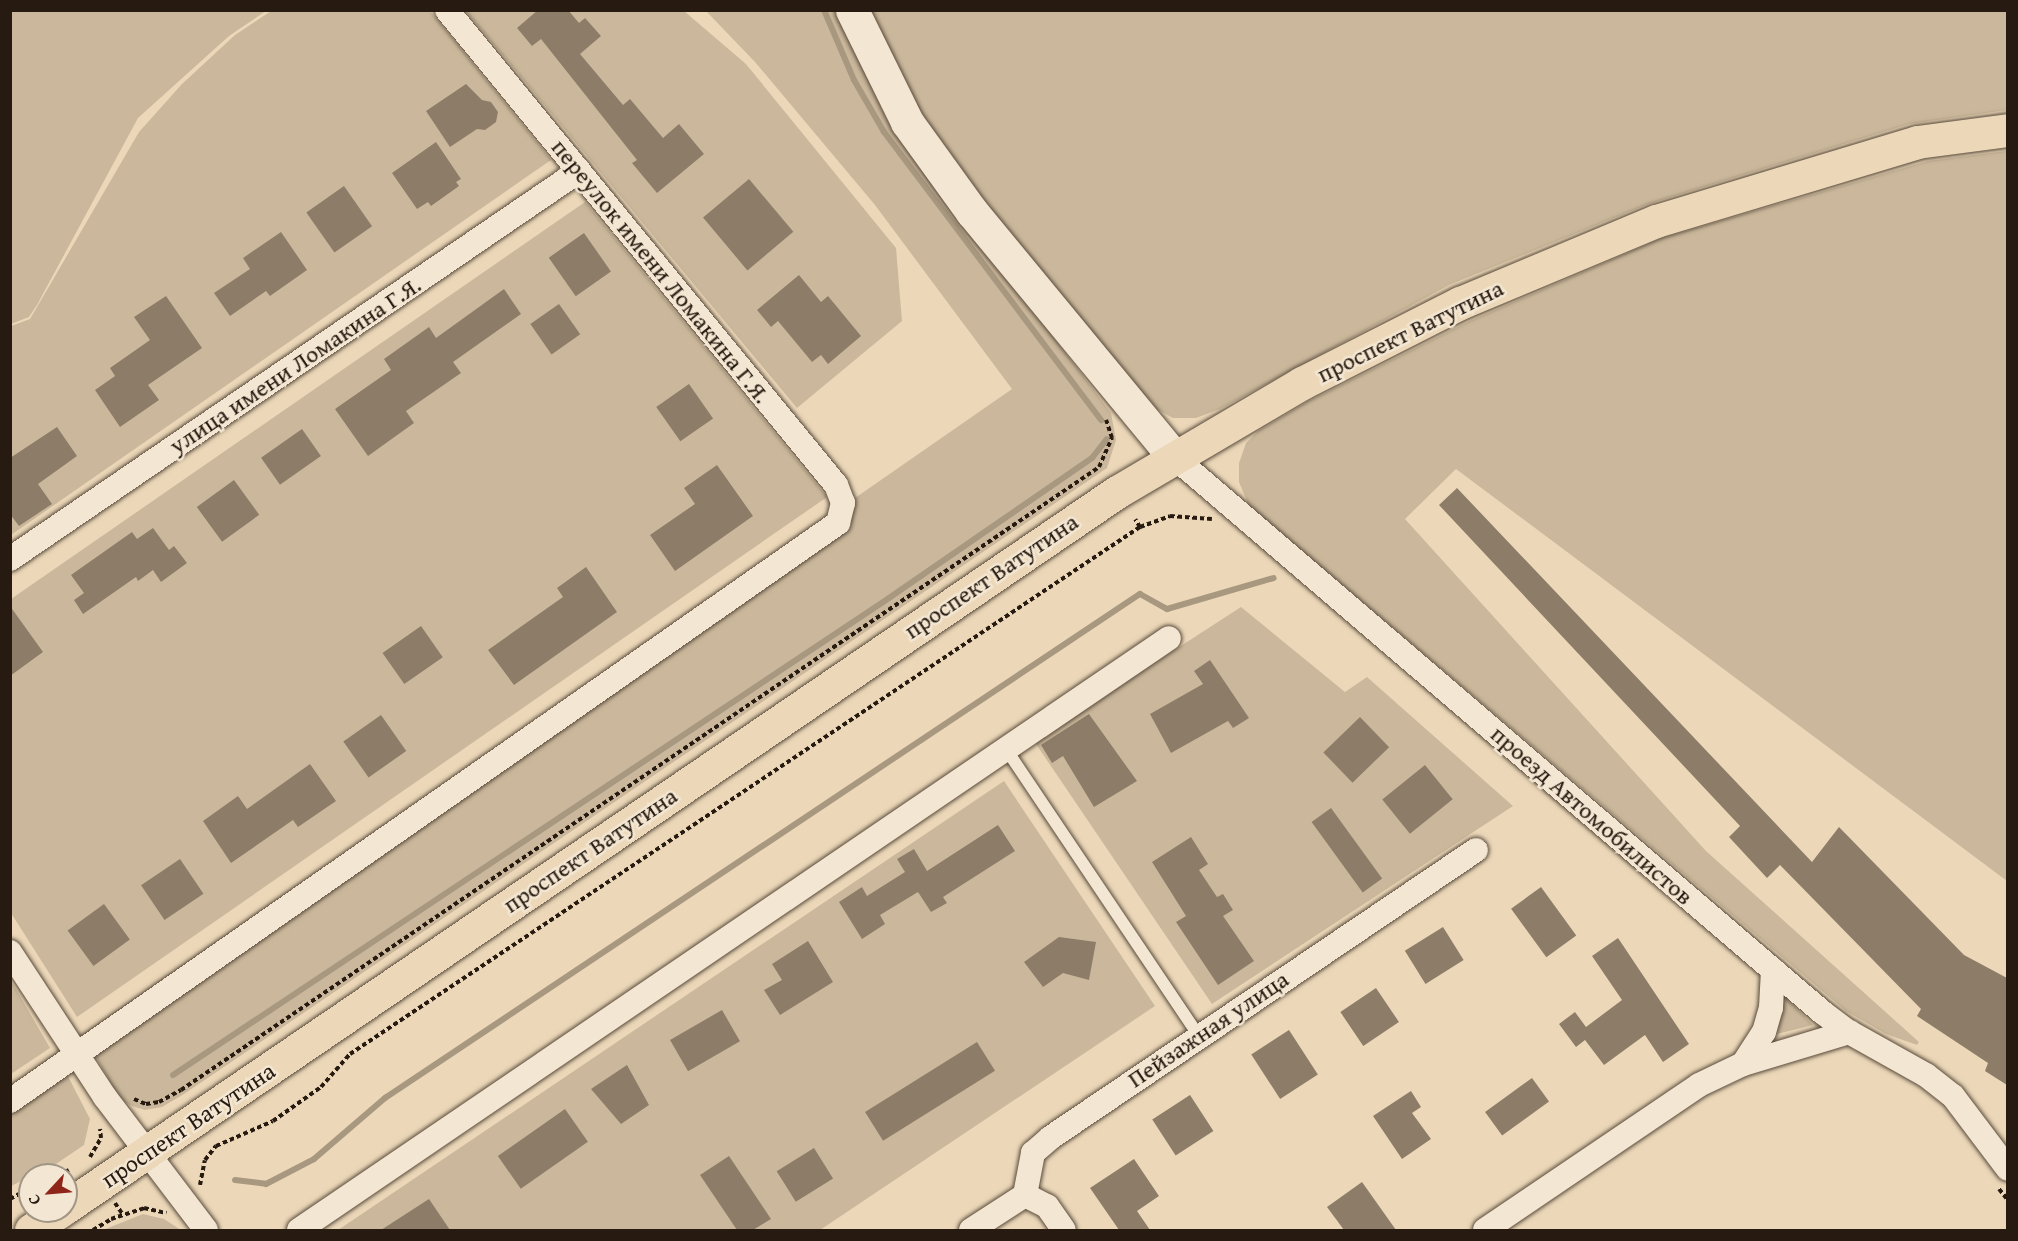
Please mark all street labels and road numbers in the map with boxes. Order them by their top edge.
street label: переулок имени Ломакина Г.Я. [545,133,777,409]
street label: улица имени Ломакина Г.Я. [164,270,426,460]
street label: проспект Ватутина [1312,273,1508,389]
street label: проспект Ватутина [899,507,1083,645]
street label: проезд Автомобилистов [1485,719,1699,911]
street label: проспект Ватутина [498,781,682,919]
street label: Пейзажная улица [1122,964,1294,1094]
street label: проспект Ватутина [96,1056,280,1194]

